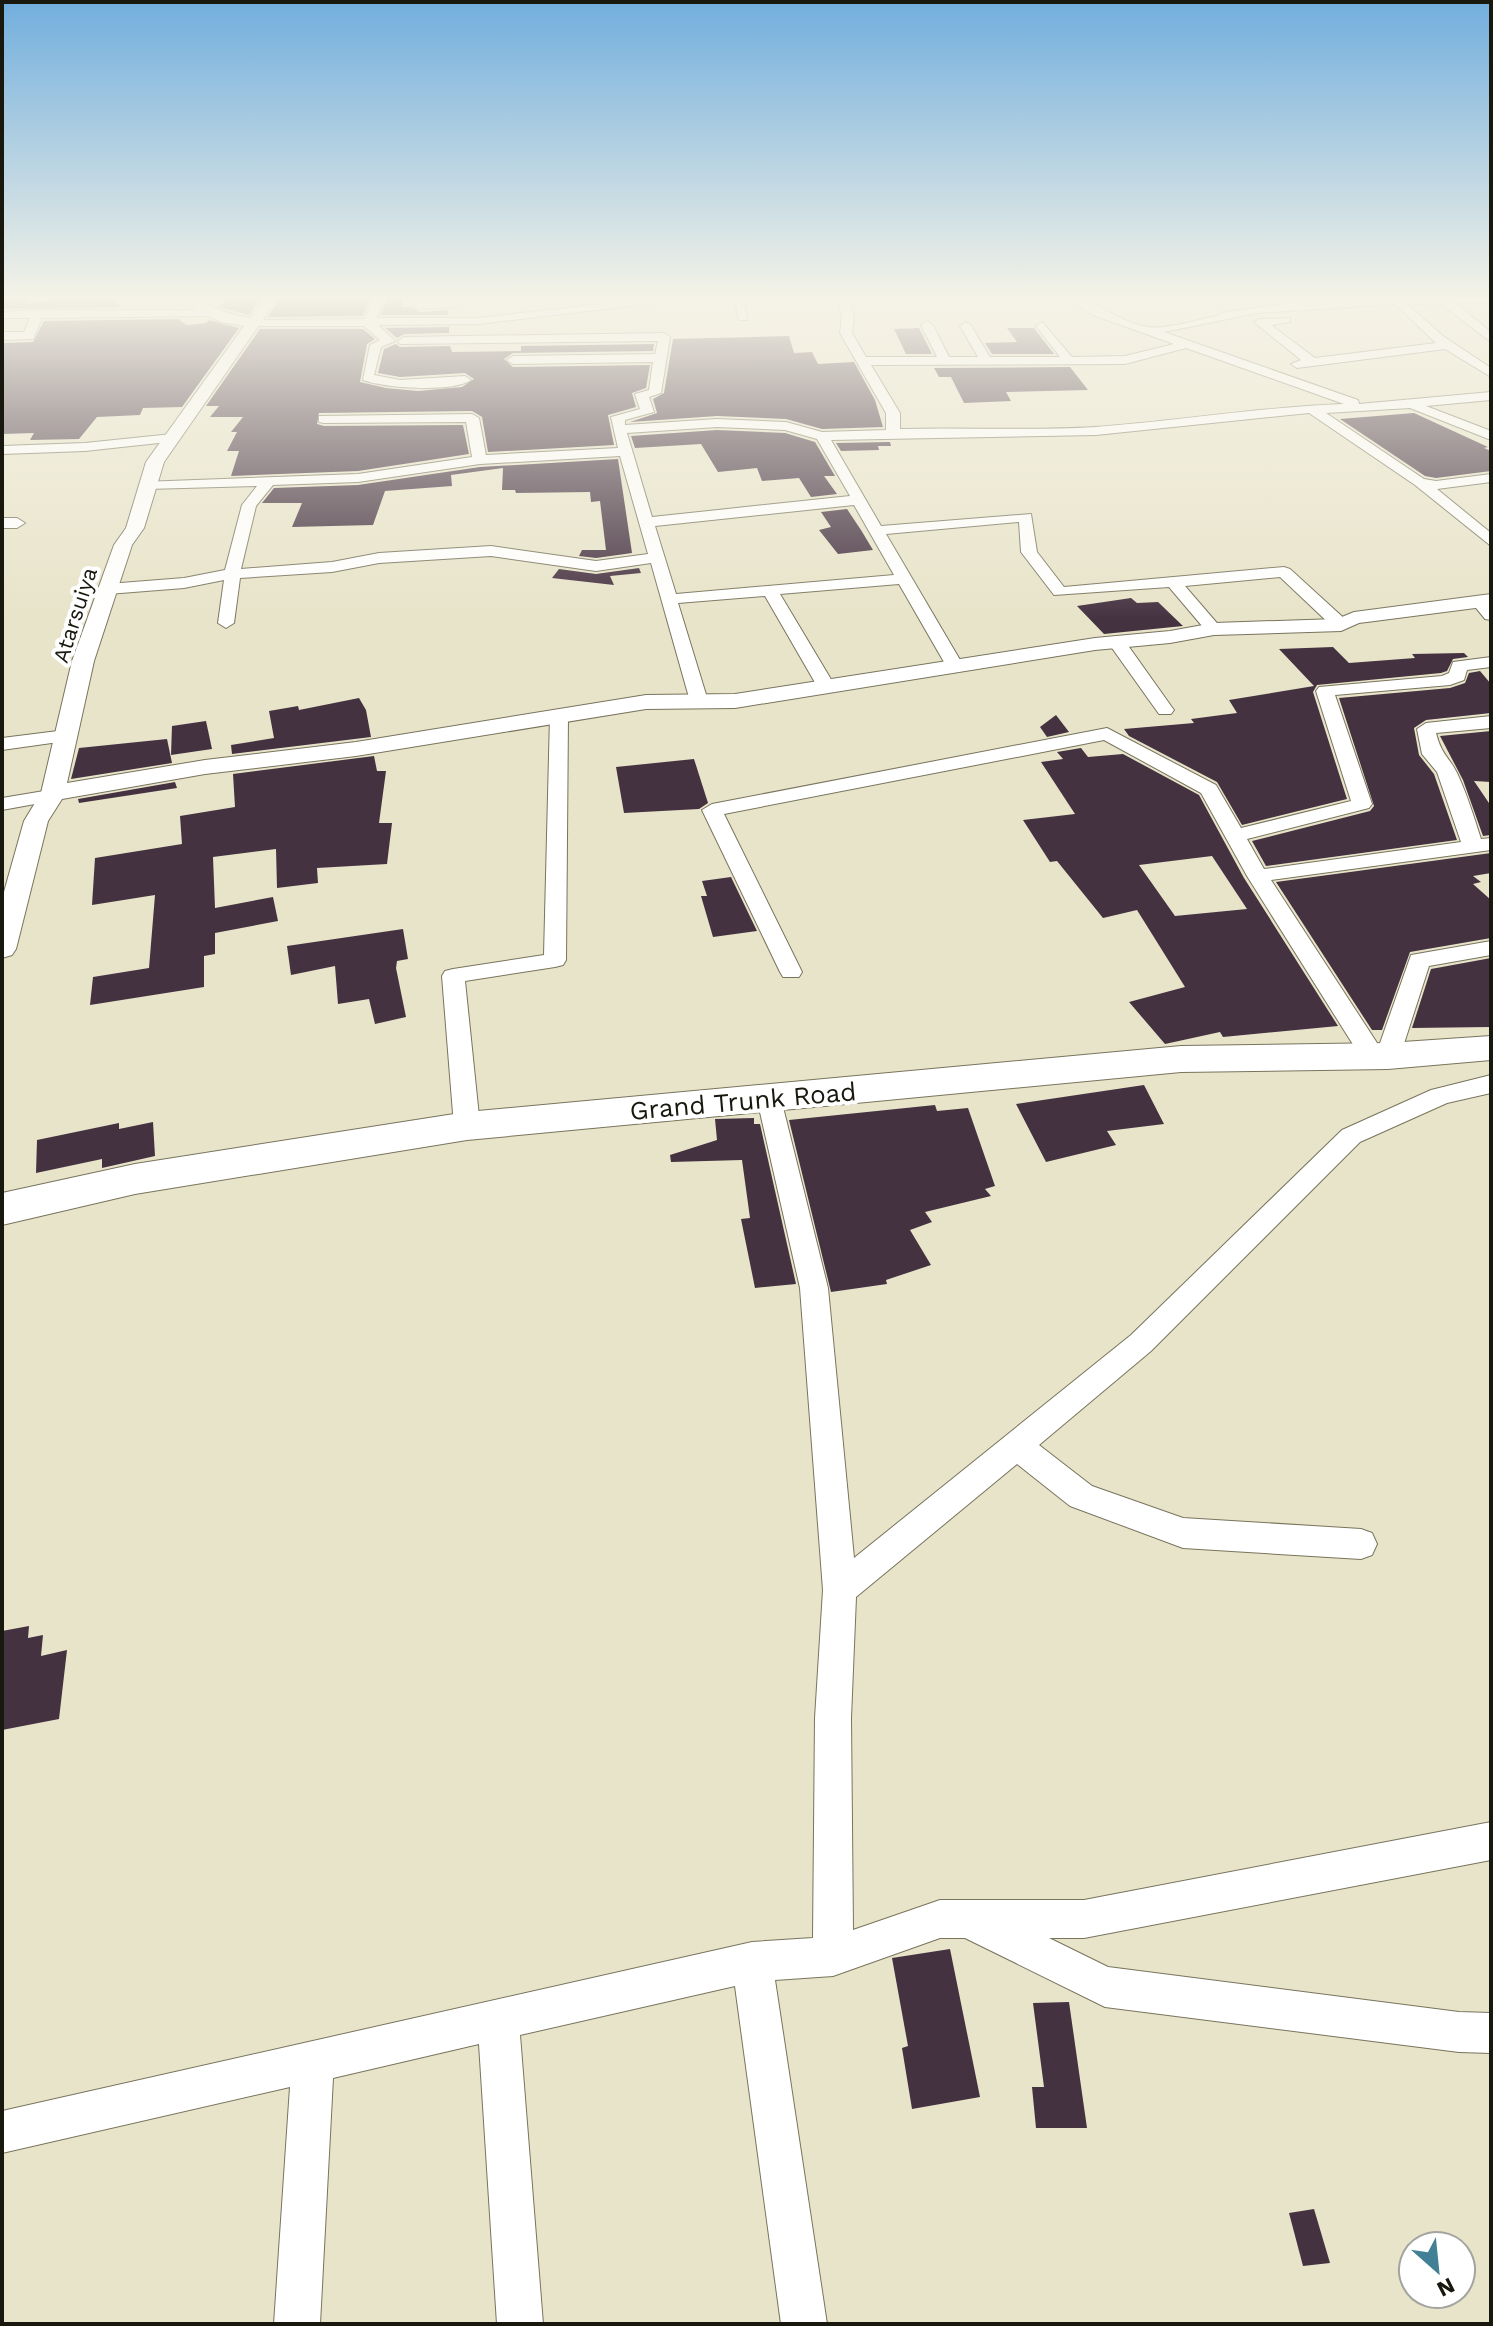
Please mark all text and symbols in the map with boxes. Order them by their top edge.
street label: Atarsuiya [48,564,102,666]
street label: Grand Trunk Road [628,1076,858,1126]
north arrow [1397,2230,1477,2310]
text: N [1433,2273,1459,2302]

